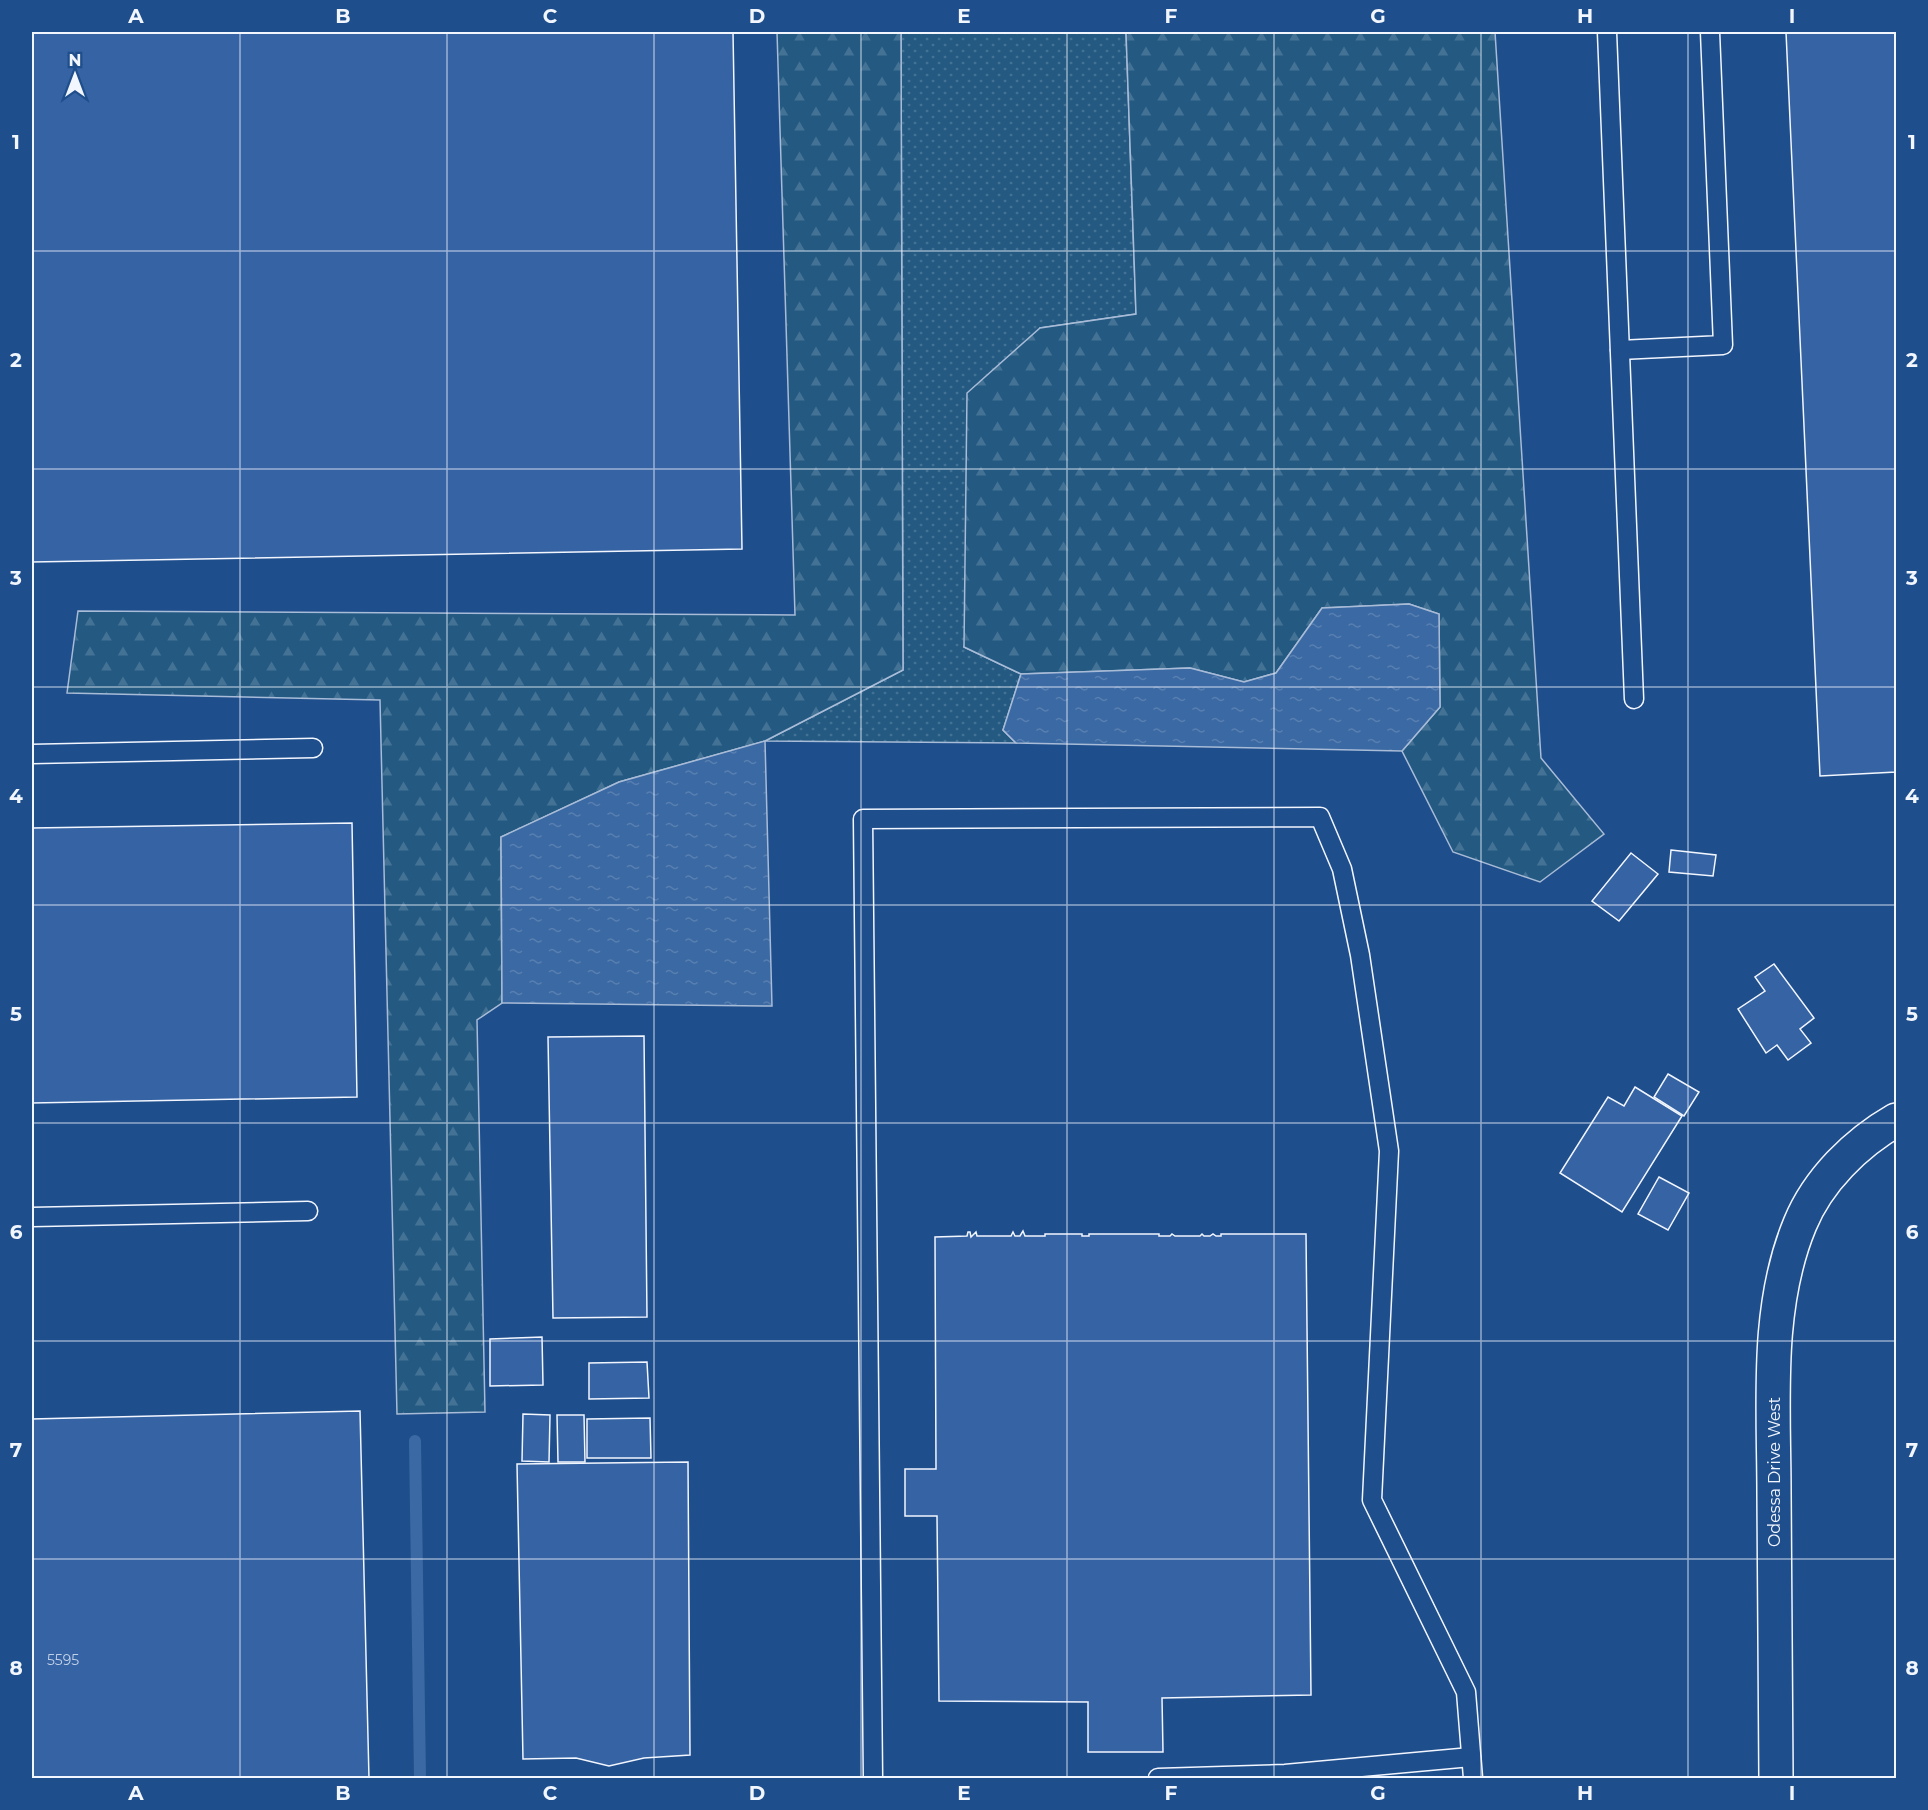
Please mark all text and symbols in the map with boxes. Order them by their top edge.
text: A [127,4,144,28]
text: B [335,4,351,28]
text: C [543,4,558,28]
text: D [749,4,765,28]
text: E [957,4,971,28]
text: F [1165,4,1178,28]
text: G [1370,4,1386,28]
text: H [1577,4,1593,28]
text: I [1789,4,1795,28]
north arrow [45,45,105,105]
text: N [69,51,81,70]
text: 1 [12,130,20,154]
text: 1 [1908,130,1916,154]
text: 2 [10,348,22,372]
text: 2 [1906,348,1918,372]
text: 3 [9,566,22,590]
text: 3 [1905,566,1918,590]
text: 4 [9,784,23,808]
text: 4 [1905,784,1919,808]
text: 5 [10,1002,22,1026]
text: 5 [1906,1002,1918,1026]
text: 6 [10,1220,23,1244]
text: 6 [1906,1220,1919,1244]
street label: Odessa Drive West [1765,1396,1784,1547]
text: 7 [10,1438,22,1462]
text: 7 [1906,1438,1918,1462]
house number: 5595 [47,1651,79,1669]
text: 8 [9,1656,23,1680]
text: 8 [1905,1656,1919,1680]
text: A [127,1781,144,1805]
text: B [335,1781,351,1805]
text: C [543,1781,558,1805]
text: D [749,1781,765,1805]
text: E [957,1781,971,1805]
text: F [1165,1781,1178,1805]
text: G [1370,1781,1386,1805]
text: H [1577,1781,1593,1805]
text: I [1789,1781,1795,1805]

